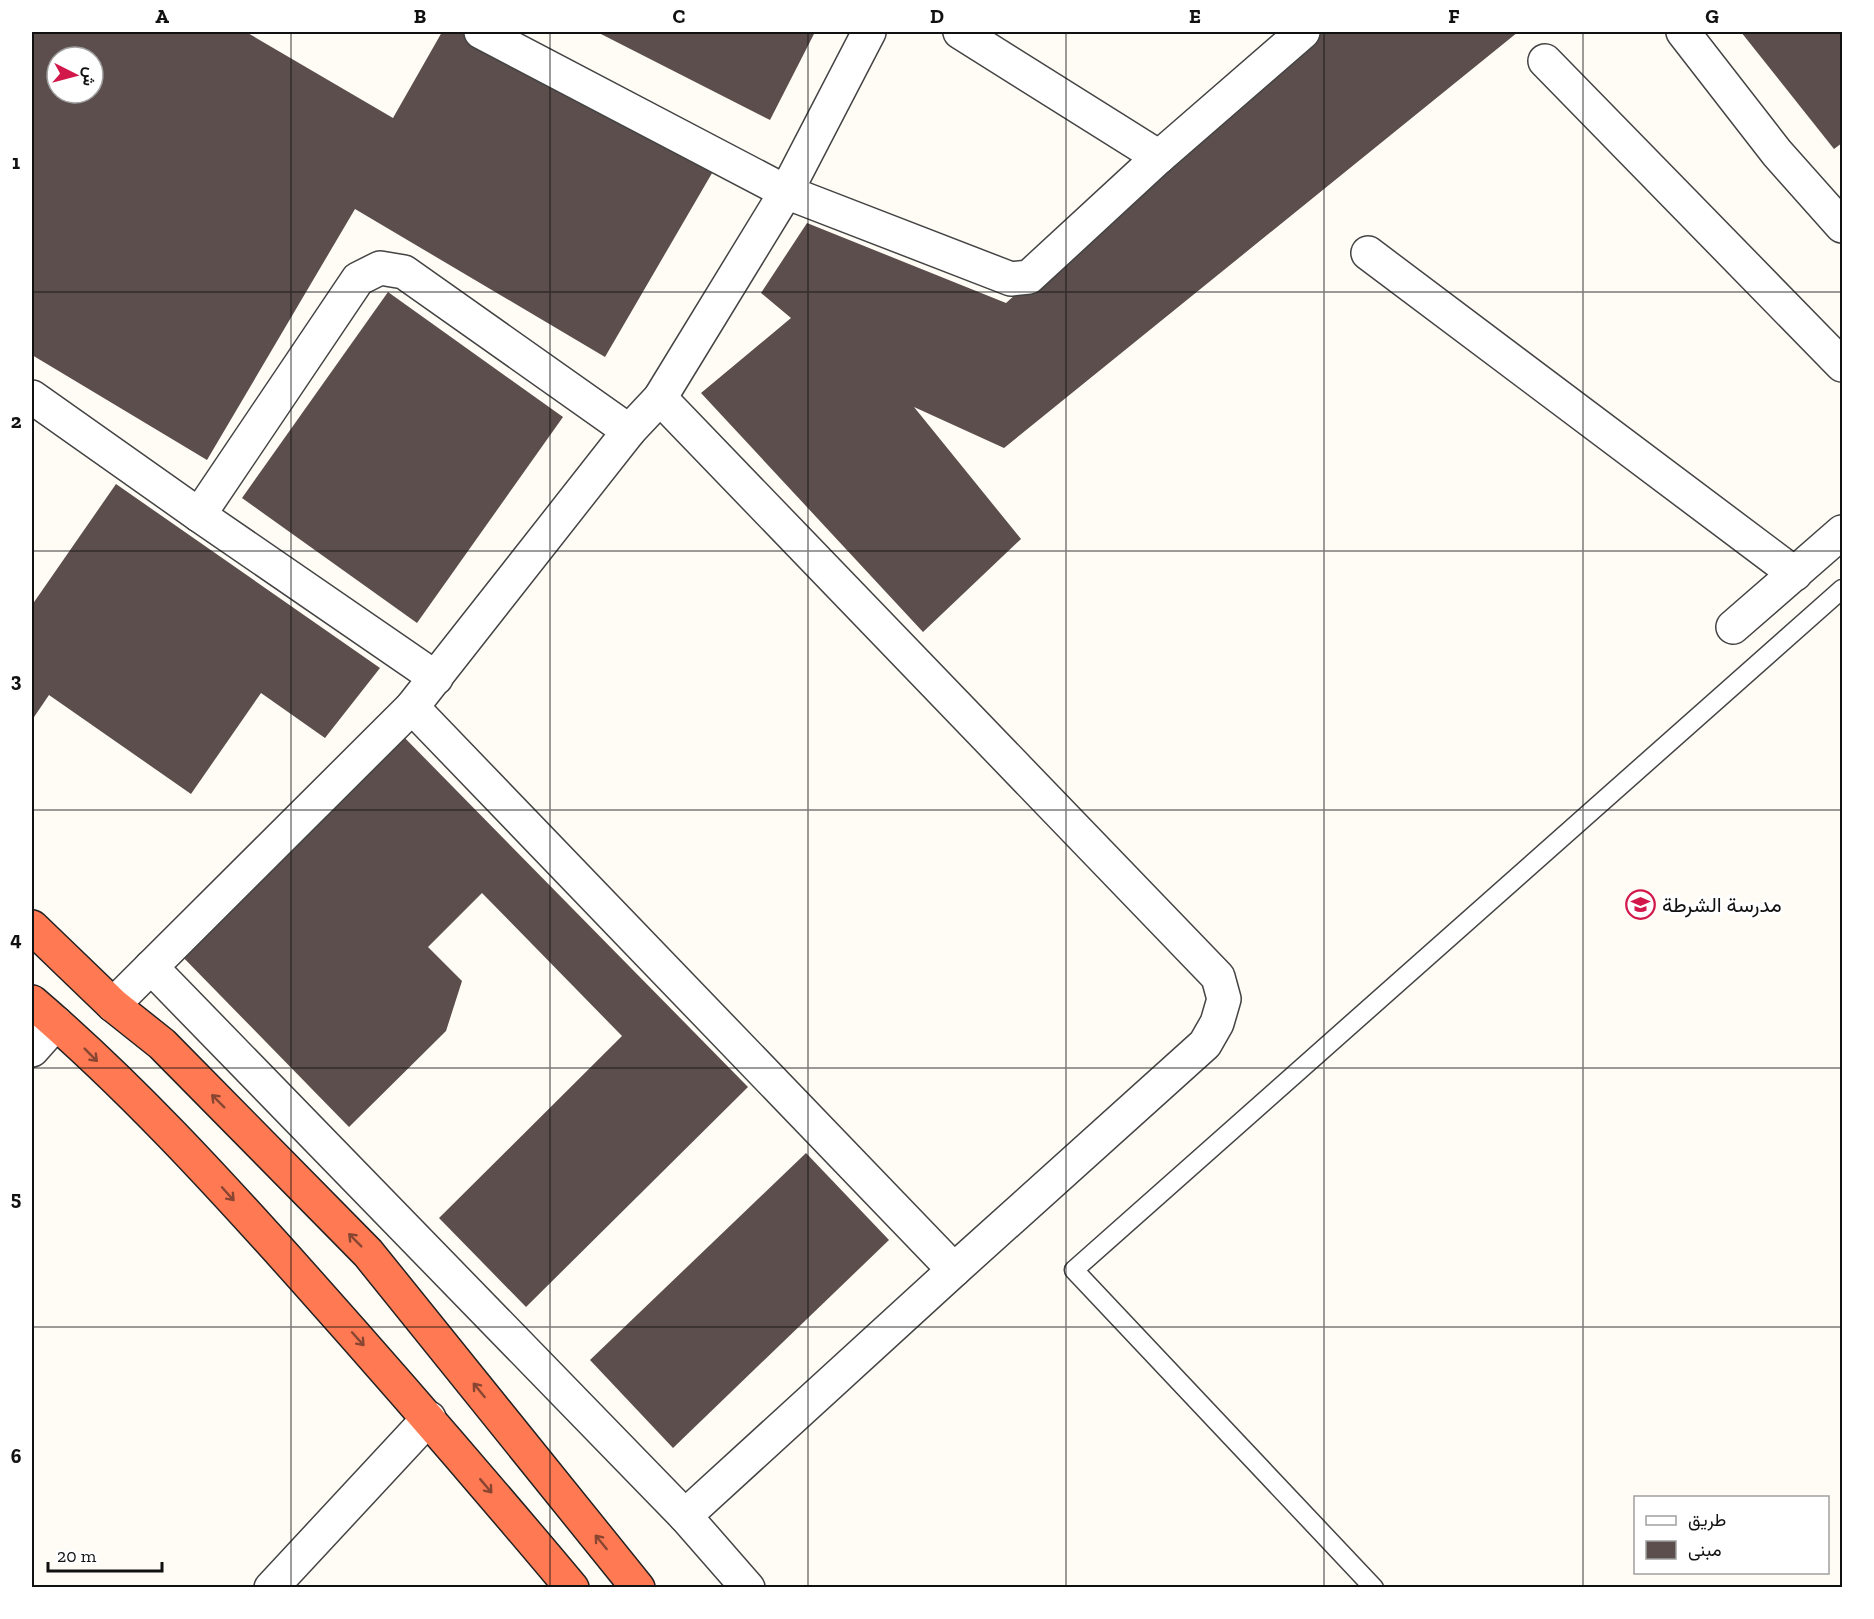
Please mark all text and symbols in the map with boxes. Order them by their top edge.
text: A [155,4,169,28]
text: B [414,4,426,28]
text: C [673,4,686,28]
text: D [930,4,944,28]
text: E [1189,4,1201,28]
text: F [1448,4,1460,28]
text: G [1705,4,1719,28]
north arrow [45,45,105,105]
text: ش [79,66,100,87]
text: 1 [12,150,20,174]
text: 2 [11,409,22,433]
text: 3 [11,668,22,692]
school or university icon: مدرسة الشرطة [1625,889,1657,921]
place label: مدرسة الشرطة [1662,892,1782,918]
text: 4 [10,927,22,951]
one-way arrow [83,1048,98,1063]
one-way arrow [211,1093,225,1108]
text: 5 [11,1186,21,1210]
one-way arrow [221,1186,235,1201]
one-way arrow [348,1232,362,1247]
one-way arrow [351,1331,365,1346]
one-way arrow [472,1382,485,1398]
text: 6 [11,1444,22,1468]
one-way arrow [479,1478,493,1493]
legend [1634,1496,1829,1574]
text: طريق [1688,1509,1726,1531]
scale bar [48,1535,162,1573]
one-way arrow [594,1535,608,1550]
text: مبنى [1688,1539,1722,1561]
text: 20 m [57,1545,97,1567]

